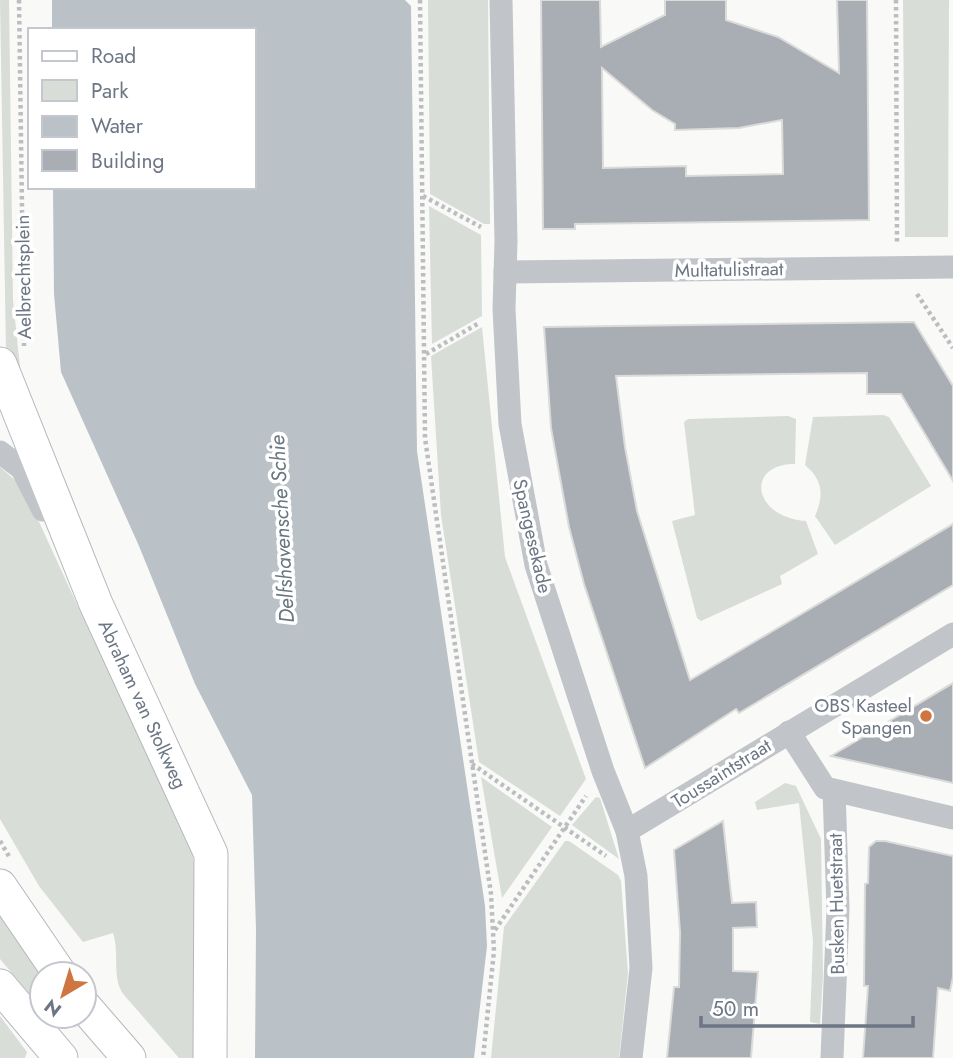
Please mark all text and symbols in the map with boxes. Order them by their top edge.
legend [28,28,256,189]
text: Road [91,41,136,71]
text: Park [91,76,129,106]
text: Water [91,111,144,141]
text: Building [91,146,164,176]
street label: Aelbrechtsplein [9,214,38,340]
street label: Multatulistraat [674,255,784,284]
water label: Delfshavensche Schie [262,434,302,624]
street label: Spangesekade [506,476,559,596]
street label: Abraham van Stolkweg [92,615,194,793]
place label: OBS Kasteel Spangen [814,692,912,741]
marker: OBS Kasteel Spangen [918,708,934,724]
street label: Toussaintstraat [666,732,777,815]
street label: Busken Huetstraat [822,833,851,975]
north arrow [28,960,98,1030]
scale bar [701,984,913,1028]
text: N [39,993,67,1023]
text: 50 m [712,994,759,1024]

